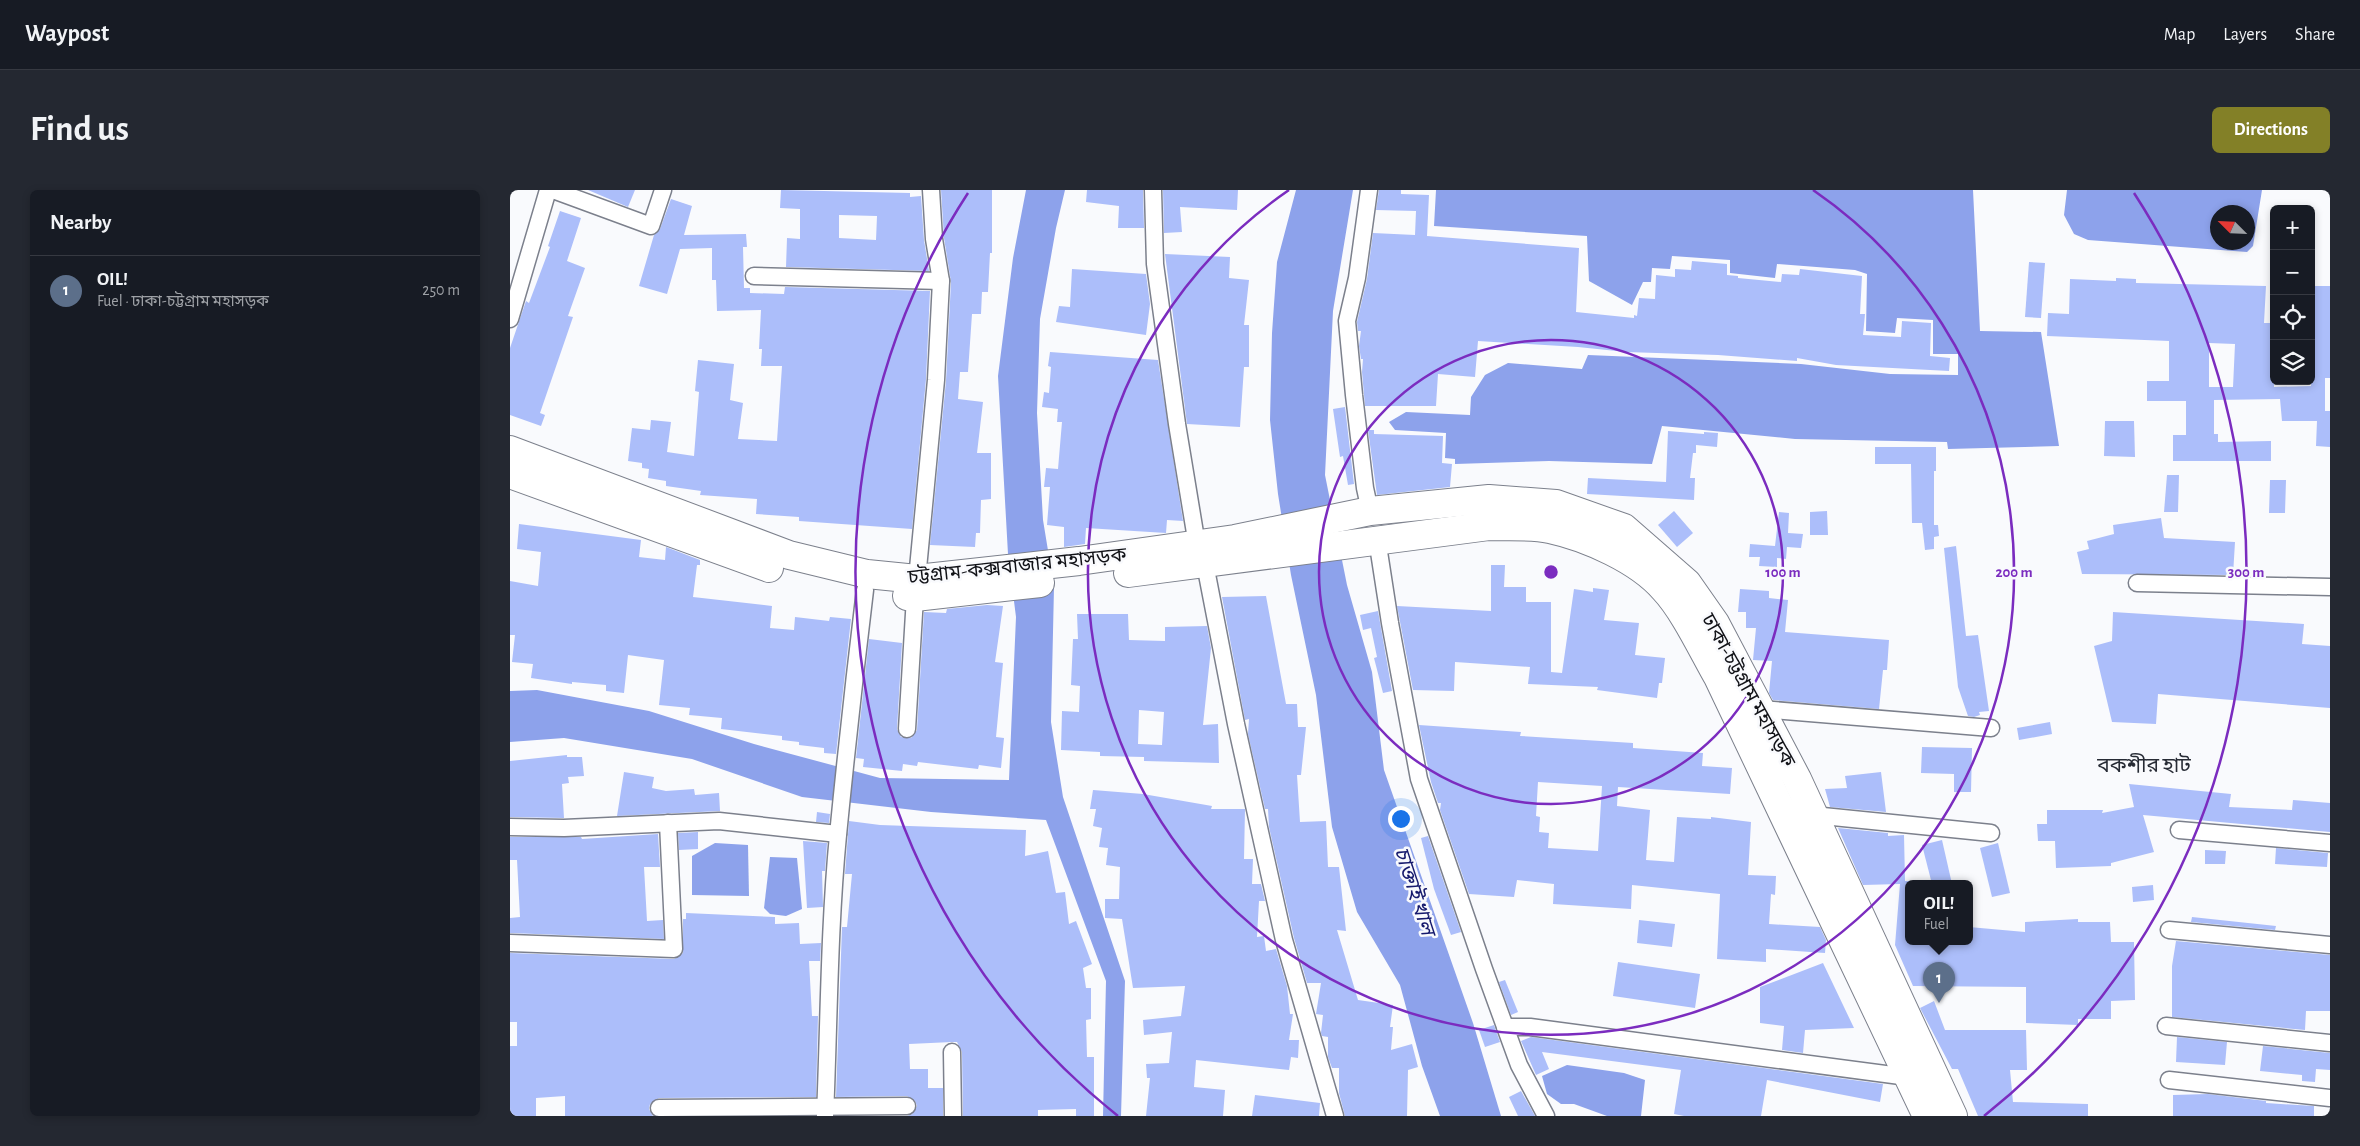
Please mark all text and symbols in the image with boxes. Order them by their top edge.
text: Waypost [25,22,109,46]
text: Map [2164,26,2195,44]
text: Layers [2223,26,2267,44]
text: Share [2295,26,2335,44]
button: Directions [2212,107,2330,153]
text: Find us [30,112,129,147]
north arrow [2210,205,2255,250]
map controls [2270,205,2315,385]
button: + [2270,205,2315,250]
text: Nearby [50,212,111,233]
button: − [2270,250,2315,295]
text: OIL! [97,270,128,289]
text: 1 [63,282,69,298]
text: 250 m [422,282,460,298]
text: Fuel · ঢাকা-চট্টগ্রাম মহাসড়ক [97,293,269,309]
button: locate [2270,295,2315,340]
button: layers [2270,340,2315,385]
street label: চট্টগ্রাম-কক্সবাজার মহাসড়ক [906,541,1128,588]
centre of rings [1542,563,1560,581]
text: 100 m [1765,565,1801,580]
text: 200 m [1995,565,2033,580]
text: 300 m [2228,565,2264,580]
street label: ঢাকা-চট্টগ্রাম মহাসড়ক [1697,608,1802,771]
district label: বকশীর হাট [2096,753,2191,776]
your location [1388,806,1414,832]
water label: চাক্তাই খাল [1391,844,1443,941]
popup [1905,880,1973,945]
text: OIL! [1924,894,1954,913]
text: Fuel [1924,916,1949,932]
pin: 1 [1923,962,1955,1003]

